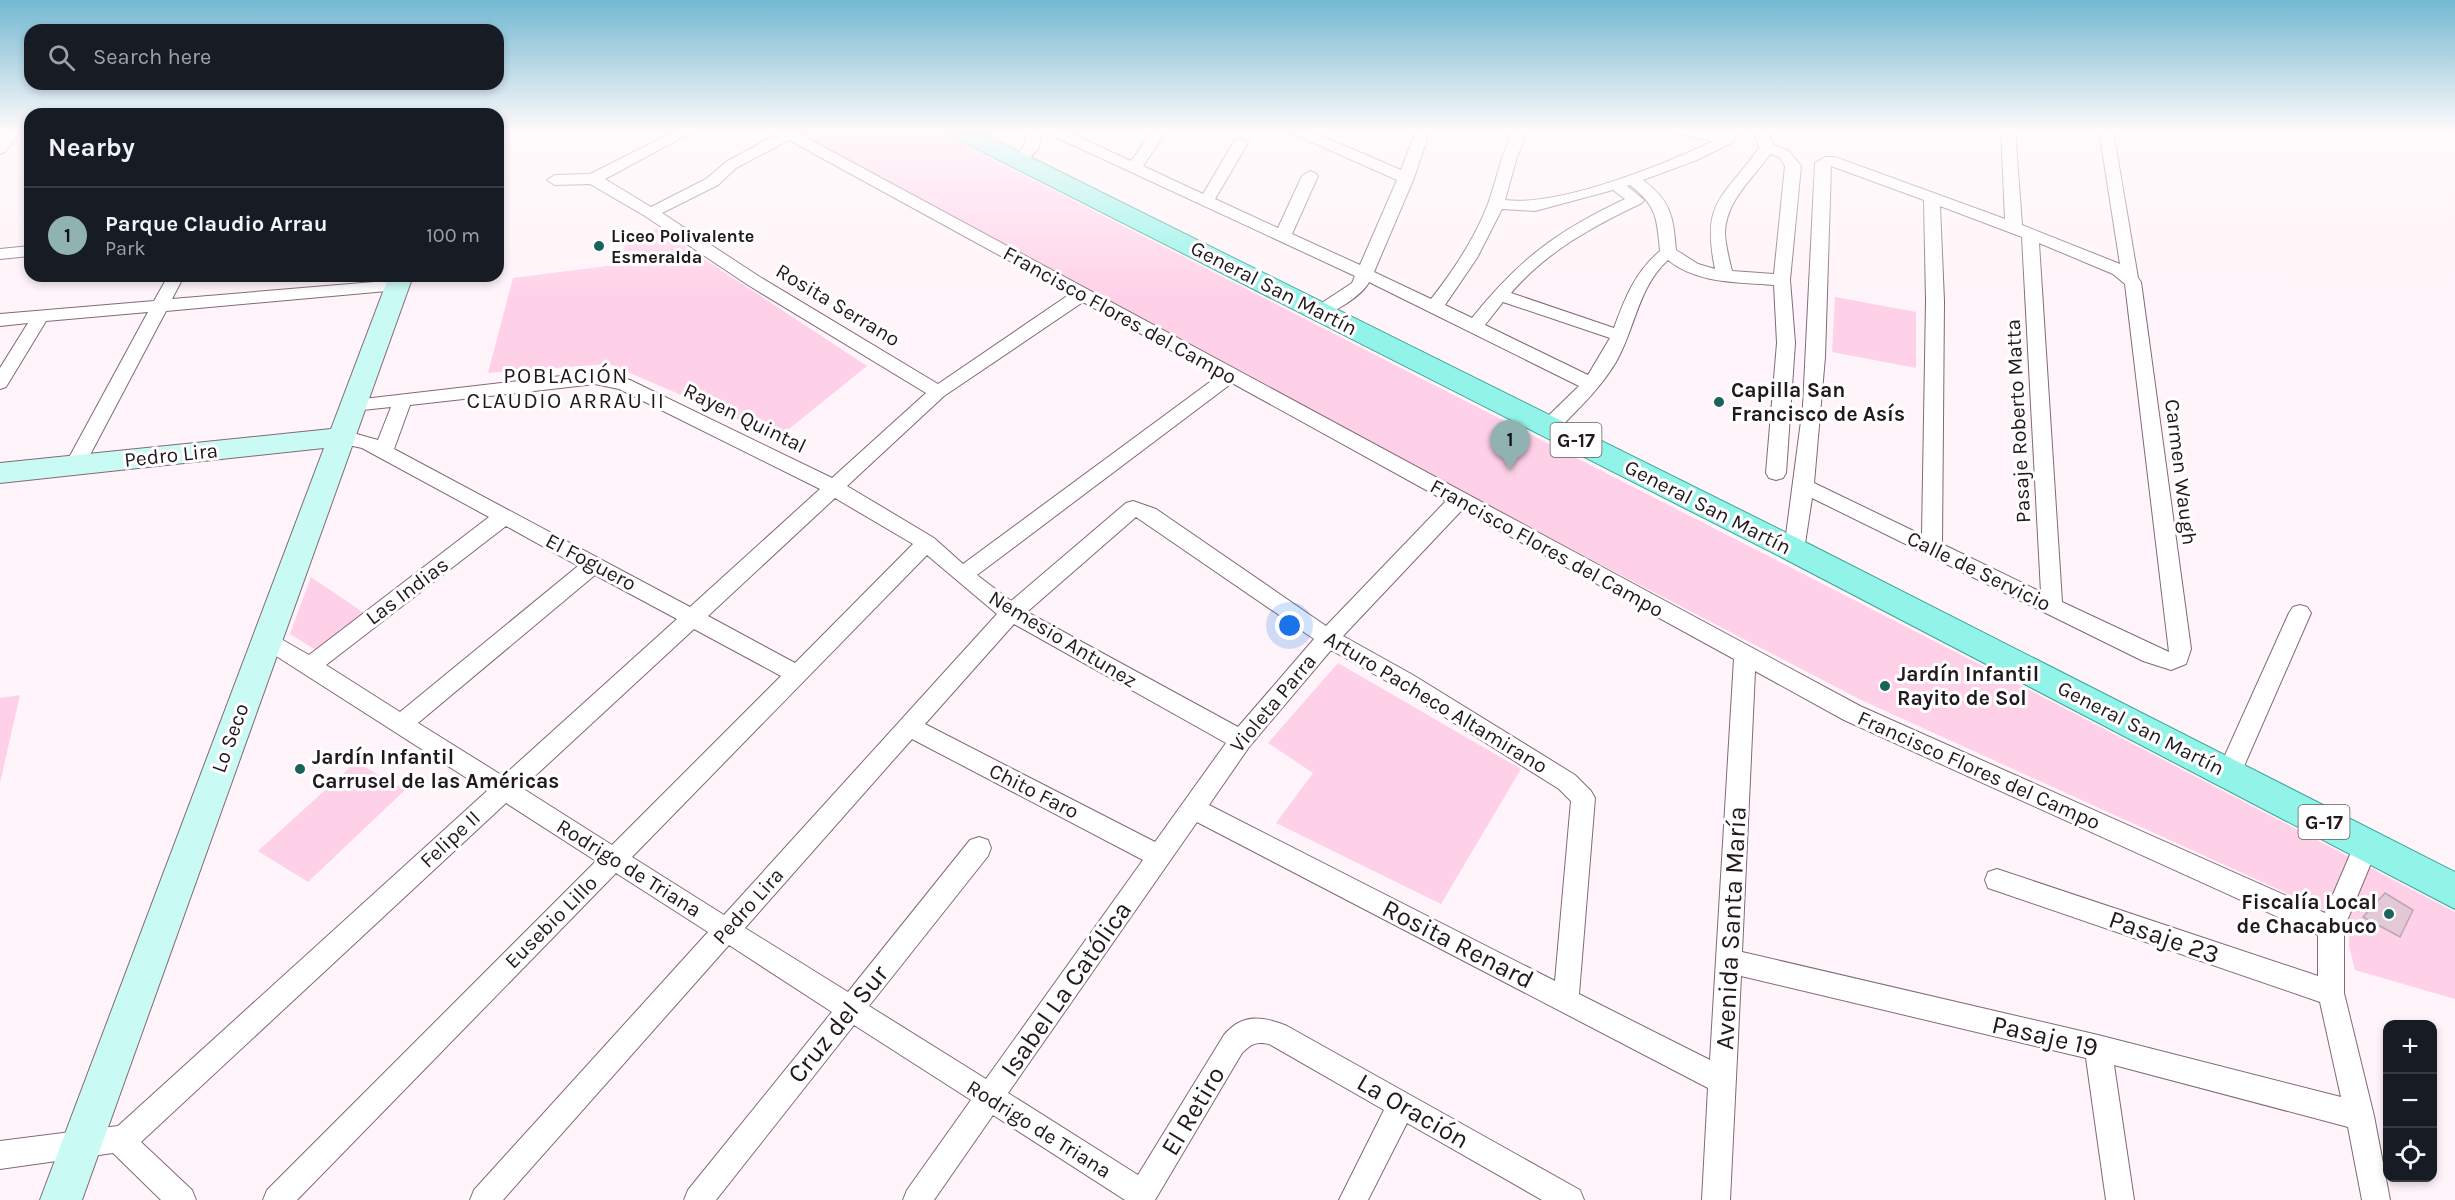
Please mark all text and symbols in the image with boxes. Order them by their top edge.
search box [24,24,504,90]
icon: search [45,41,78,74]
text: Search here [93,44,211,70]
text: Nearby [48,132,135,163]
text: Parque Claudio Arrau [105,211,327,237]
text: 1 [64,224,71,247]
text: 100 m [426,224,480,247]
place label: Liceo Polivalente Esmeralda [611,225,754,268]
street label: General San Martín [1187,236,1361,340]
text: Park [105,237,146,260]
marker: Liceo Polivalente Esmeralda [592,239,606,253]
street label: Francisco Flores del Campo [999,241,1241,389]
street label: Rosita Serrano [772,259,904,351]
street label: Pasaje Roberto Matta [2001,318,2035,524]
district label: POBLACIÓN CLAUDIO ARRAU II [466,362,666,414]
street label: Rayen Quintal [680,378,810,458]
place label: Capilla San Francisco de Asís [1731,378,1905,426]
marker: Capilla San Francisco de Asís [1712,395,1726,409]
street label: Carmen Waugh [2160,398,2202,546]
pin: 1 [1490,420,1530,470]
road number: G-17 [1550,423,1602,457]
street label: Pedro Lira [123,438,219,472]
street label: General San Martín [1621,455,1795,559]
street label: Francisco Flores del Campo [1426,474,1668,622]
street label: Calle de Servicio [1903,526,2055,616]
street label: El Foguero [542,528,640,596]
street label: Las Indias [361,552,453,630]
street label: Nemesio Antunez [985,585,1141,693]
your location [1275,611,1304,640]
street label: Arturo Pacheco Altamirano [1320,626,1552,778]
street label: Violeta Parra [1225,649,1321,757]
place label: Jardín Infantil Rayito de Sol [1897,662,2039,710]
street label: General San Martín [2054,676,2228,780]
marker: Jardín Infantil Rayito de Sol [1878,679,1892,693]
street label: Lo Seco [206,700,254,776]
street label: Francisco Flores del Campo [1854,706,2104,834]
place label: Jardín Infantil Carrusel de las Américas [312,745,559,793]
street label: Chito Faro [985,758,1083,824]
marker: Jardín Infantil Carrusel de las Américas [293,762,307,776]
street label: Felipe II [415,805,485,873]
street label: Avenida Santa María [1709,805,1753,1051]
road number: G-17 [2298,805,2350,839]
street label: Rodrigo de Triana [552,814,706,922]
street label: Pedro Lira [708,863,788,949]
street label: Eusebio Lillo [500,871,602,973]
place label: Fiscalía Local de Chacabuco [2237,890,2377,938]
street label: Rosita Renard [1377,893,1539,995]
street label: Isabel La Católica [994,895,1138,1083]
street label: Pasaje 23 [2105,904,2223,970]
marker: Fiscalía Local de Chacabuco [2382,907,2396,921]
street label: Cruz del Sur [781,958,895,1089]
street label: Pasaje 19 [1989,1009,2101,1063]
map controls [2383,1020,2437,1182]
button: + [2383,1020,2437,1074]
street label: El Retiro [1154,1061,1232,1161]
street label: La Oración [1351,1067,1475,1155]
button: − [2383,1074,2437,1128]
street label: Rodrigo de Triana [962,1075,1116,1183]
button: locate [2383,1128,2437,1182]

